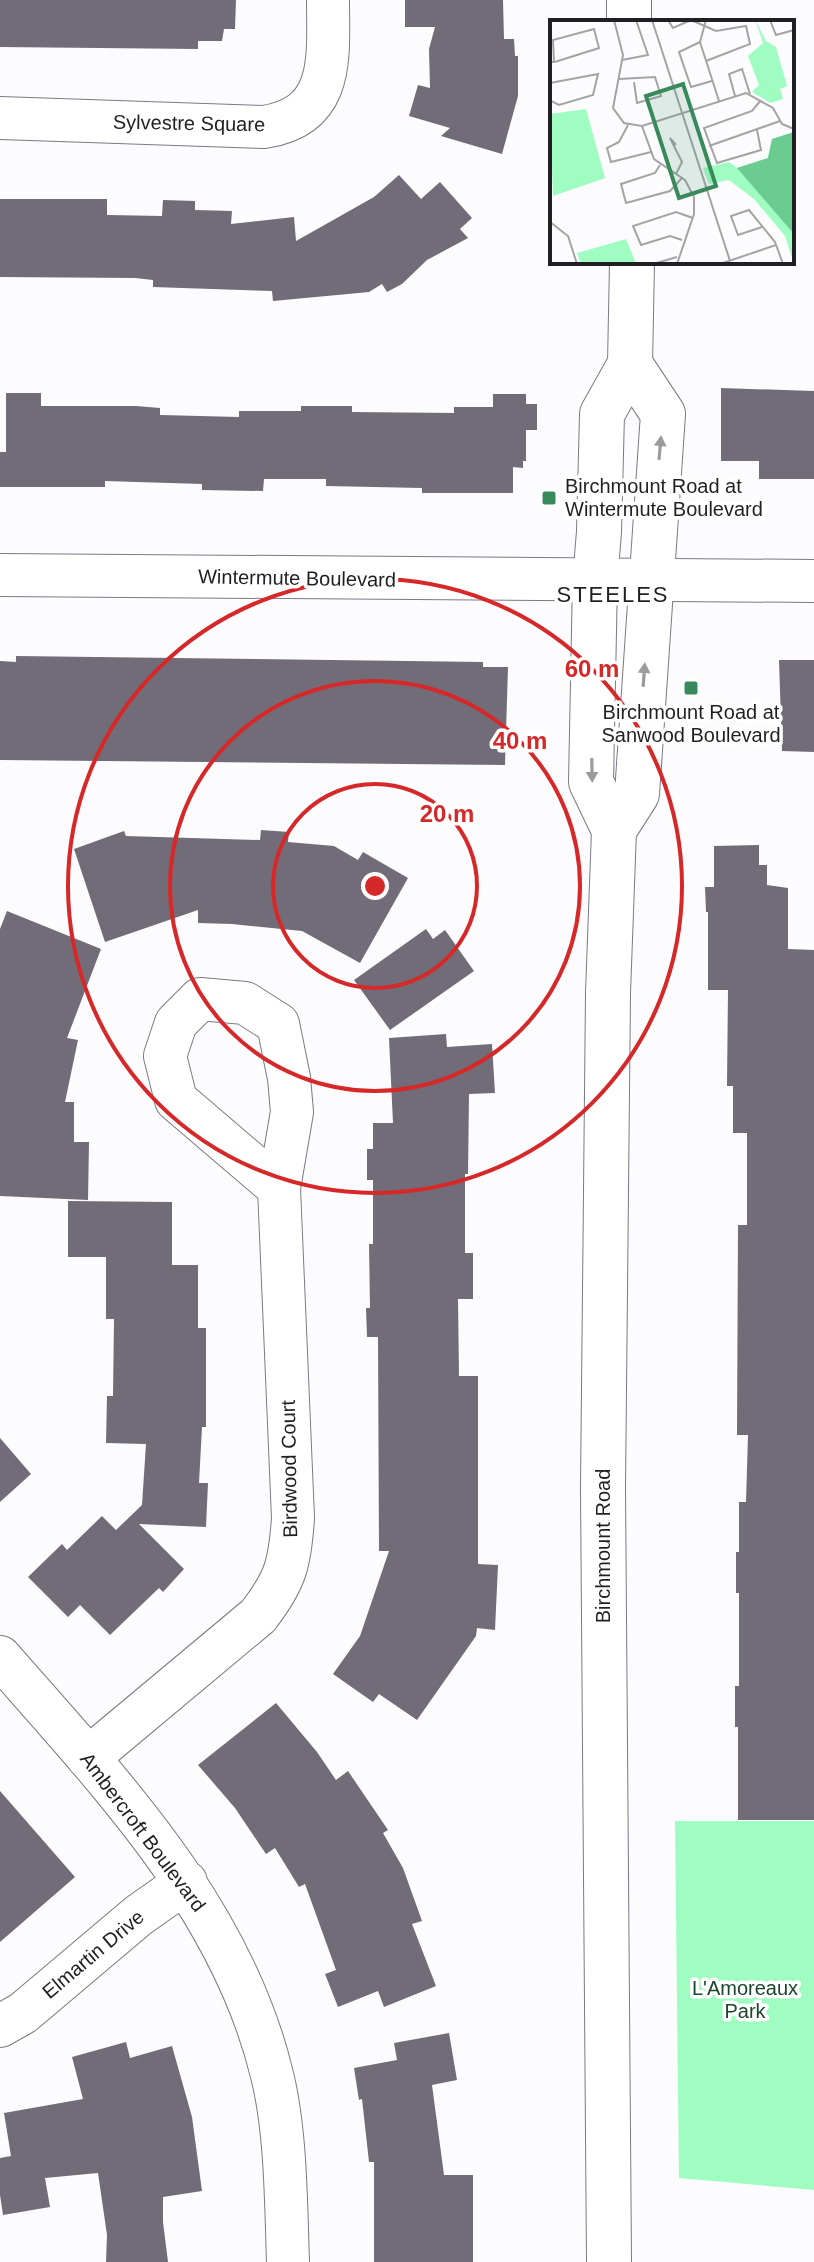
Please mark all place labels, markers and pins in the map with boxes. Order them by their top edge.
place label: Birchmount Road at Wintermute Boulevard [565,475,763,520]
marker: Birchmount Road at Wintermute Boulevard [540,489,558,507]
marker: Birchmount Road at Sanwood Boulevard [682,679,700,697]
place label: Birchmount Road at Sanwood Boulevard [601,701,781,746]
centre of rings [361,872,389,900]

